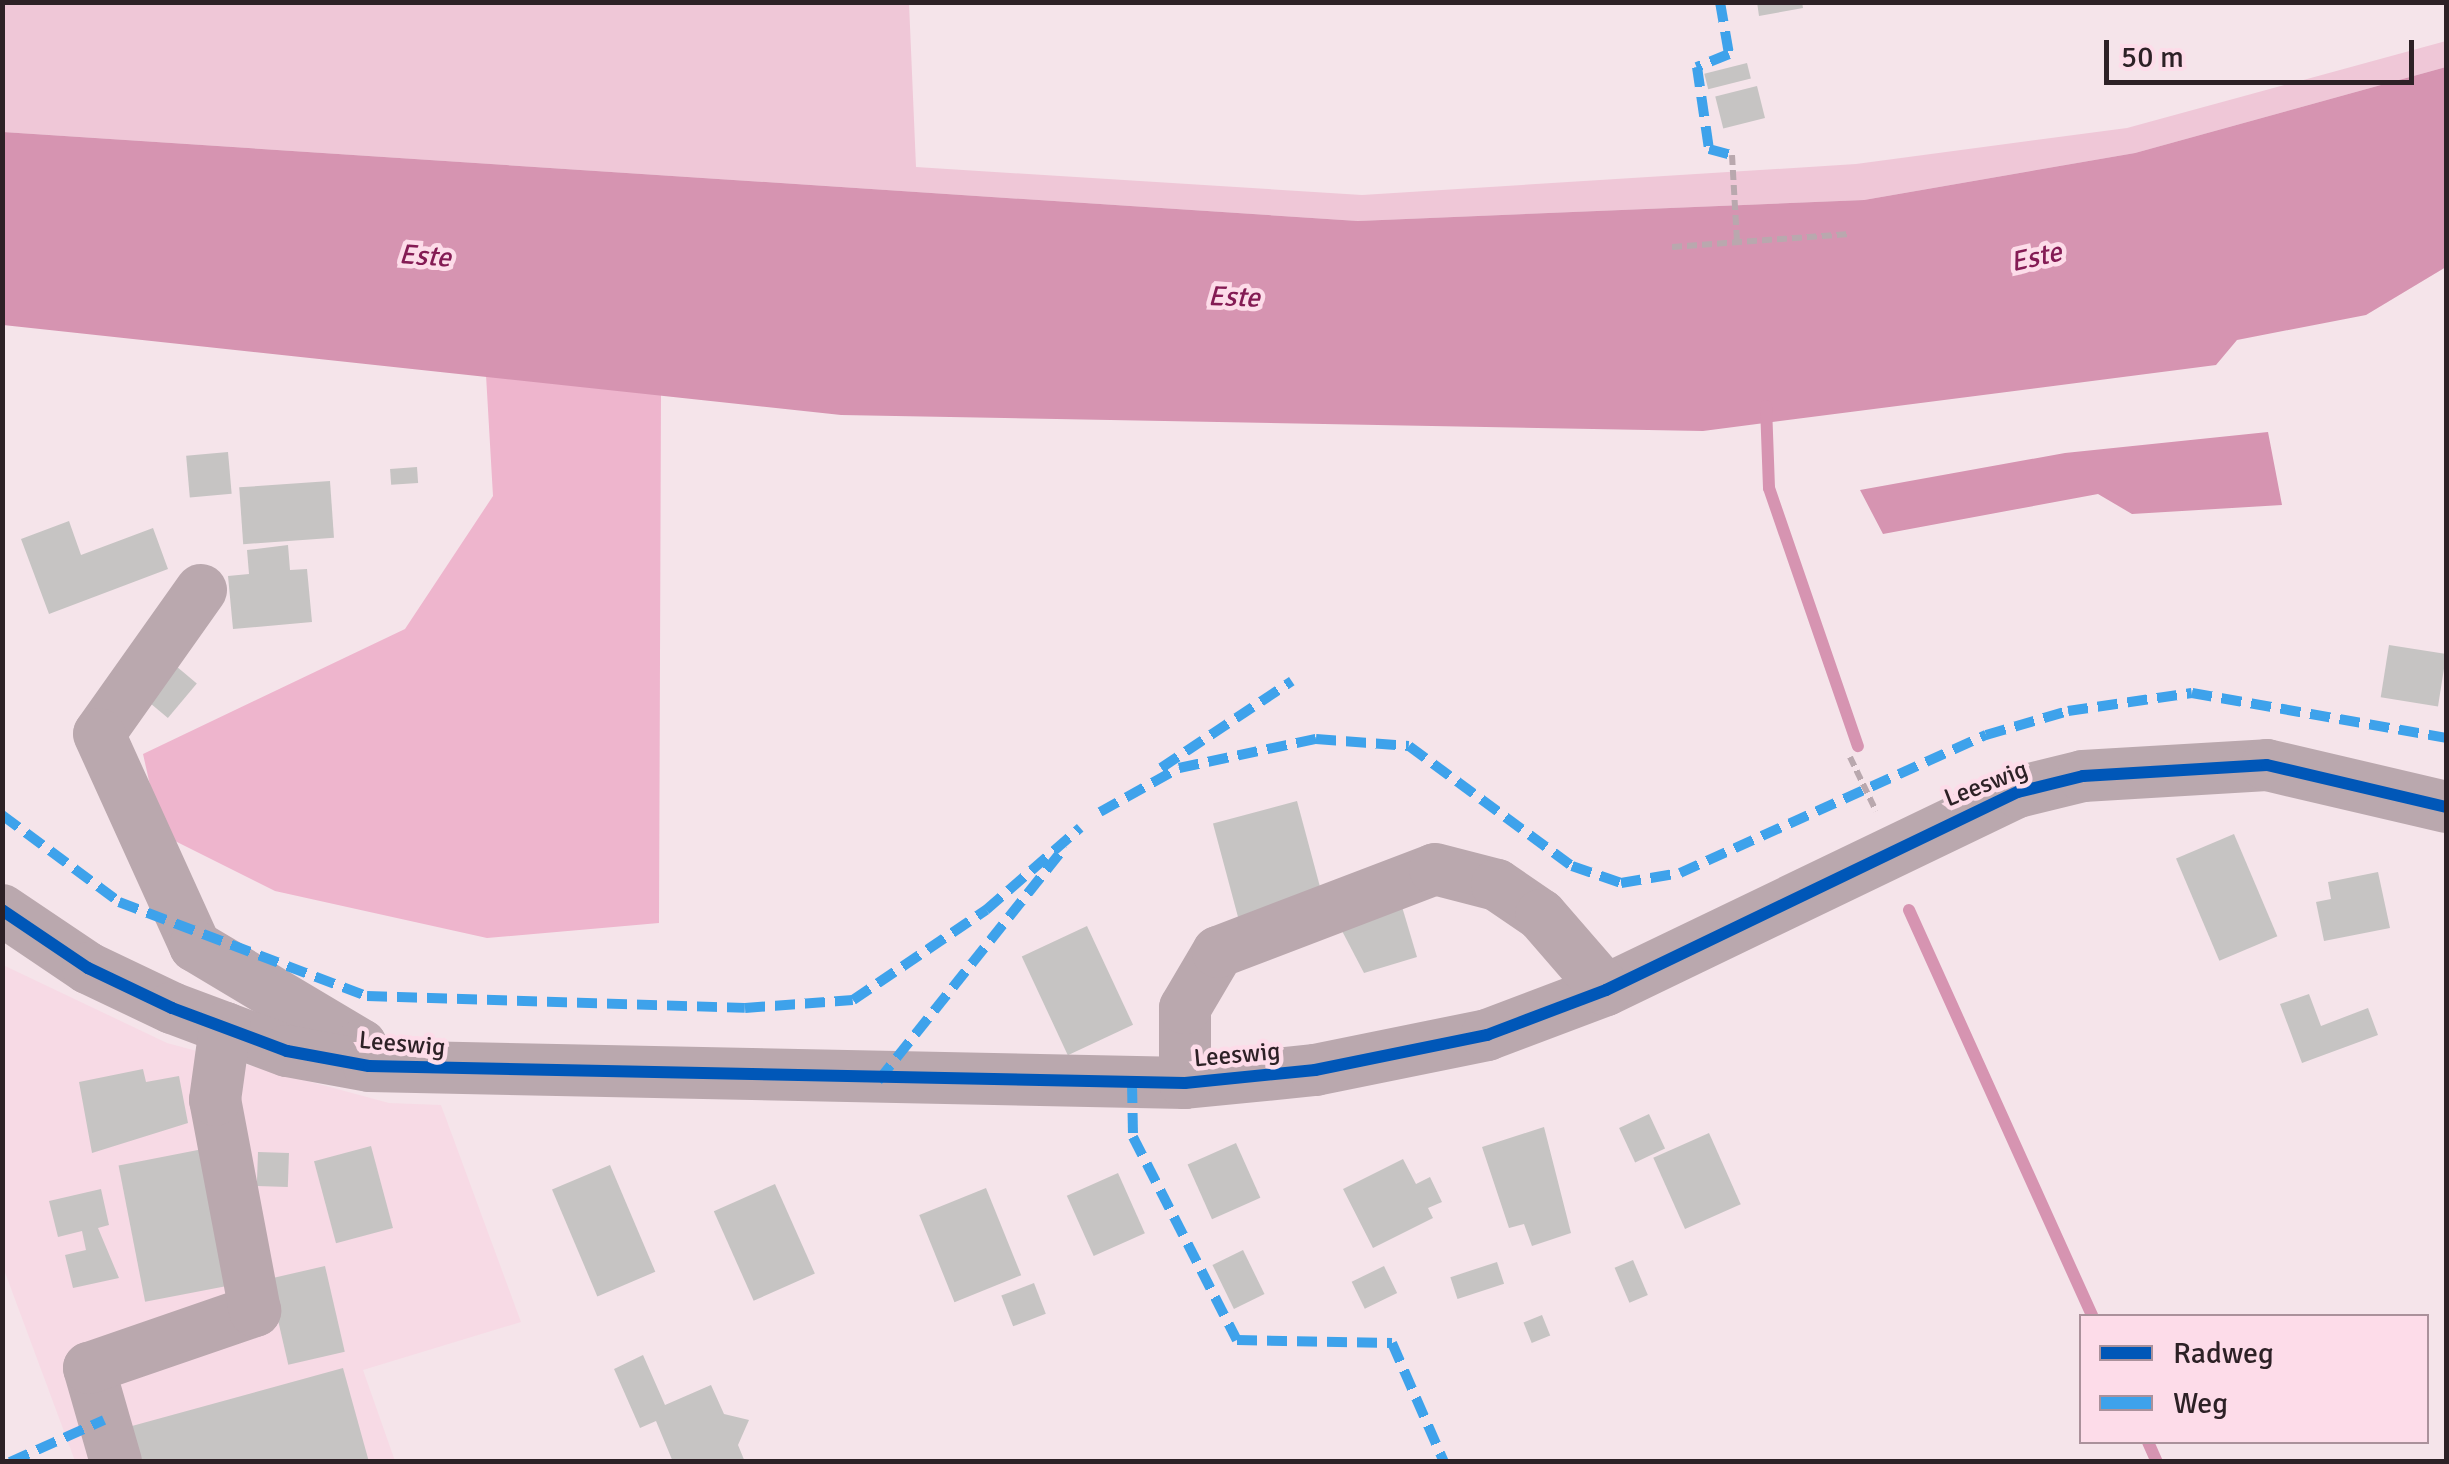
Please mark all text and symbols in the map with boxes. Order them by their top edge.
scale bar [2109,20,2419,82]
text: 50 m [2121,39,2184,76]
water label: Este [2007,235,2065,279]
water label: Este [398,237,452,275]
water label: Este [1208,279,1260,315]
street label: Leeswig [1940,754,2032,814]
street label: Leeswig [357,1025,447,1063]
street label: Leeswig [1192,1036,1282,1074]
legend [2079,1314,2429,1444]
text: Radweg [2173,1335,2274,1372]
text: Weg [2173,1385,2228,1422]

